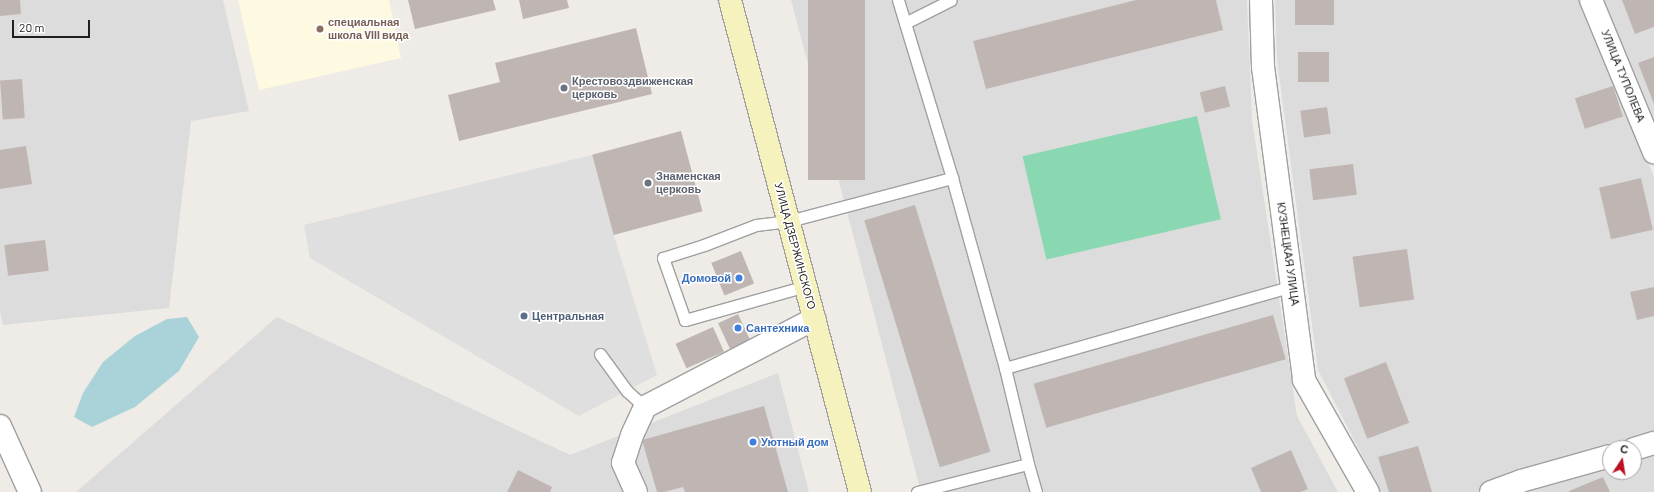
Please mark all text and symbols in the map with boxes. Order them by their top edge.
scale bar [14,12,92,38]
place label: специальная школа VIII вида [328,16,409,42]
text: 20 m [19,20,45,34]
marker: специальная школа VIII вида [315,24,325,34]
street label: УЛИЦА ТУПОЛЕВА [1598,28,1648,124]
place label: Крестовоздвиженская церковь [572,75,693,101]
marker: Крестовоздвиженская церковь [559,83,569,93]
place label: Знаменская церковь [656,170,721,196]
marker: Знаменская церковь [643,178,653,188]
street label: УЛИЦА ДЗЕРЖИНСКОГО [772,181,818,311]
street label: КУЗНЕЦКАЯ УЛИЦА [1274,201,1302,307]
place label: Домовой [682,271,731,285]
marker: Домовой [734,273,744,283]
place label: Центральная [532,309,604,323]
marker: Центральная [519,311,529,321]
place label: Сантехника [746,321,809,335]
marker: Сантехника [733,323,743,333]
place label: Уютный дом [761,435,829,449]
marker: Уютный дом [748,437,758,447]
north arrow [1602,440,1642,480]
text: С [1619,442,1630,456]

